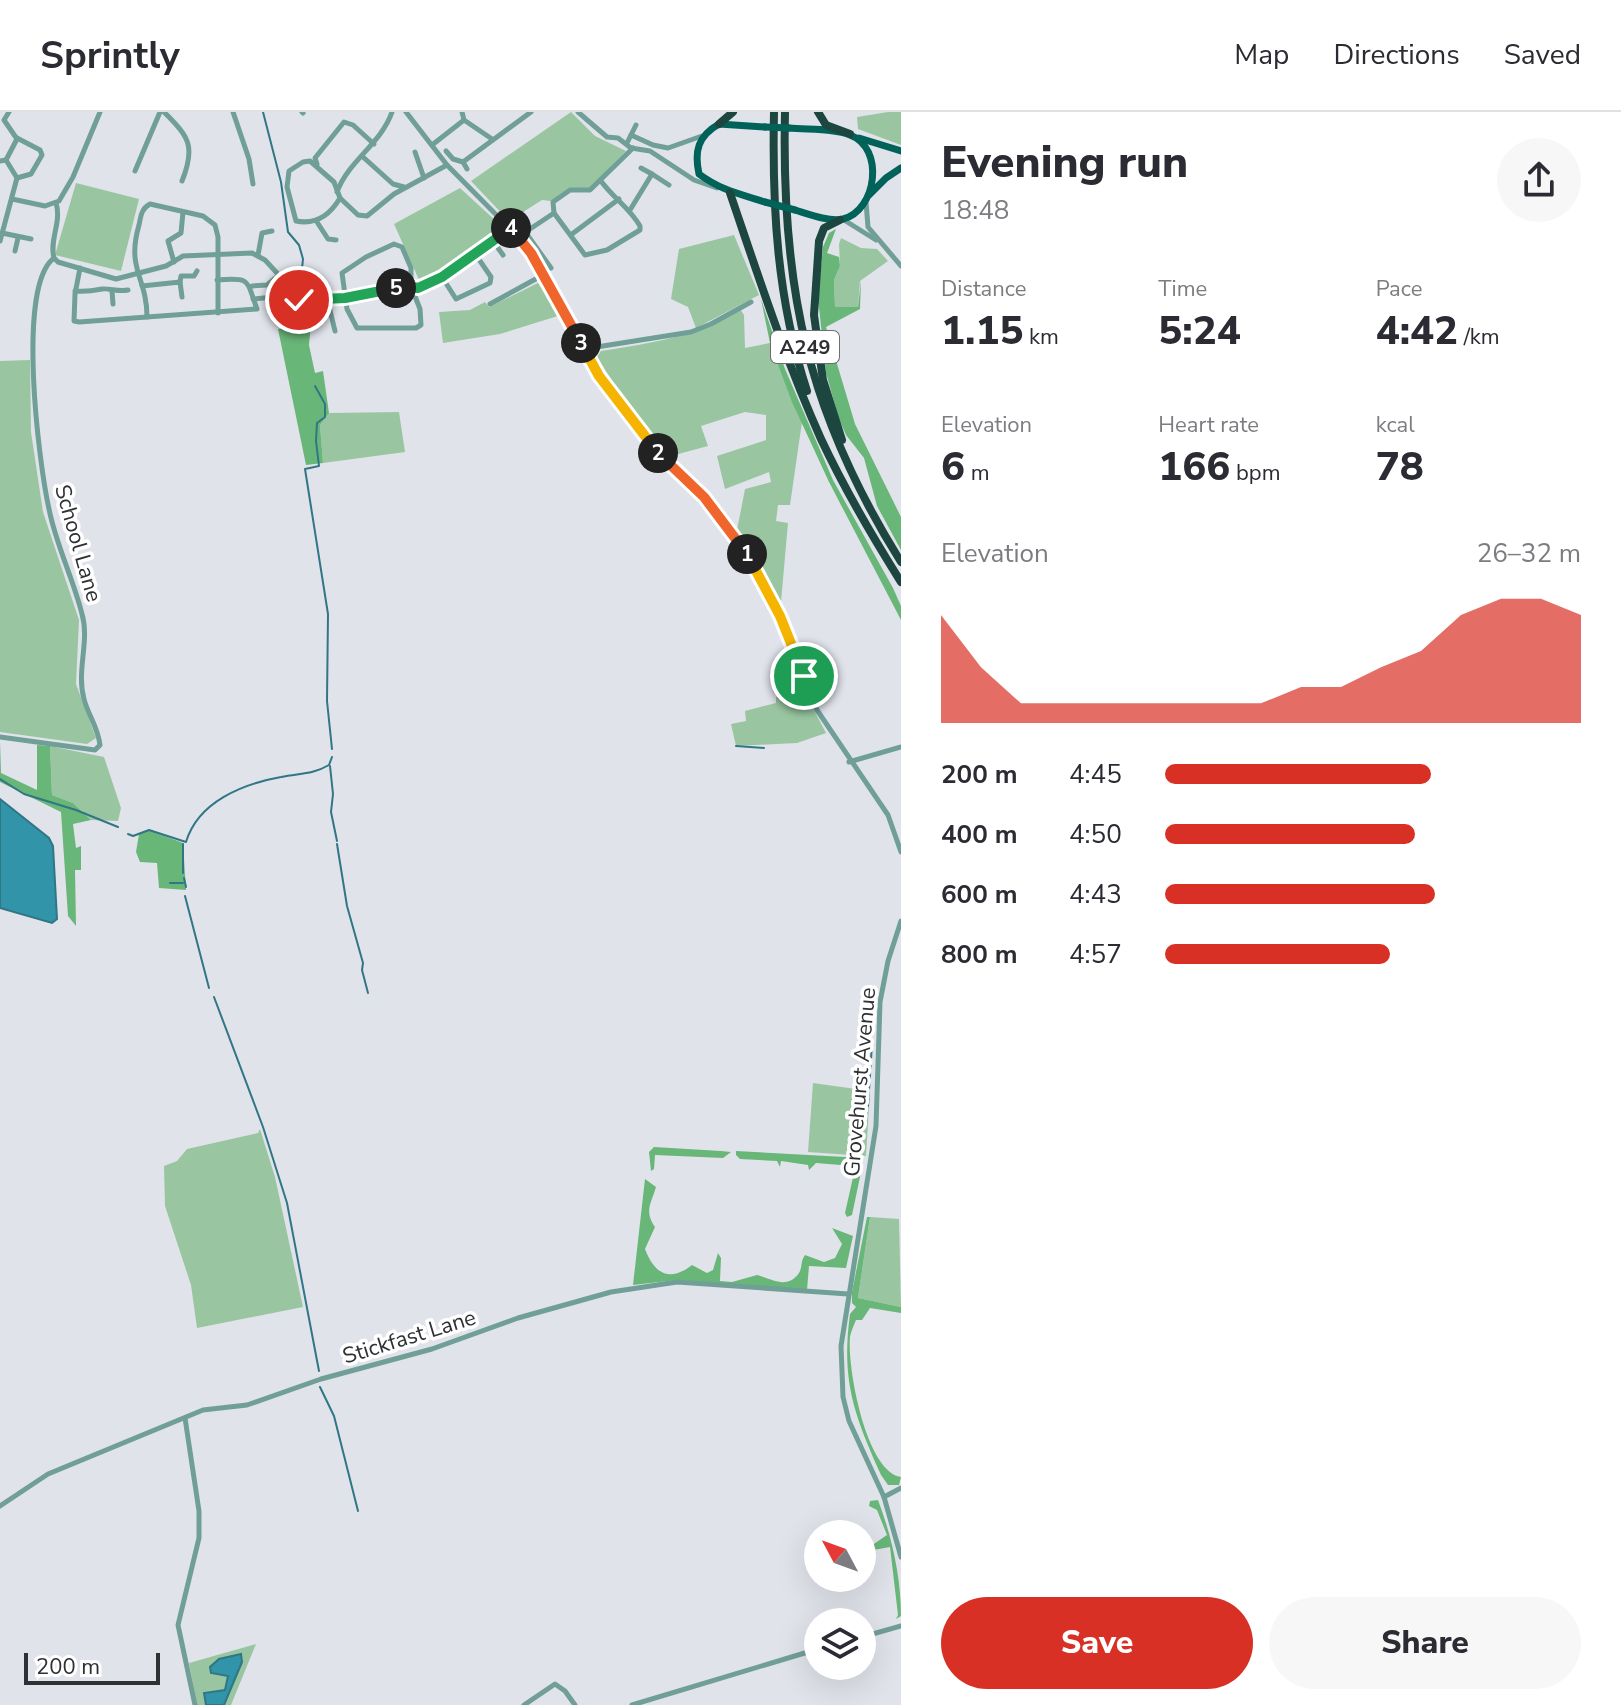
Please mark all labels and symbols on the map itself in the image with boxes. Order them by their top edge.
pin: 4 [491,208,531,248]
pin [265,266,333,334]
pin: 5 [376,268,416,308]
pin: 3 [561,323,601,363]
road number: A249 [771,331,839,363]
pin: 2 [638,433,678,473]
street label: School Lane [47,481,109,605]
pin: 1 [727,534,767,574]
pin [770,642,838,710]
street label: Grovehurst Avenue [837,986,883,1178]
street label: Stickfast Lane [339,1302,480,1371]
north arrow [804,1520,876,1592]
scale bar [24,1649,160,1685]

